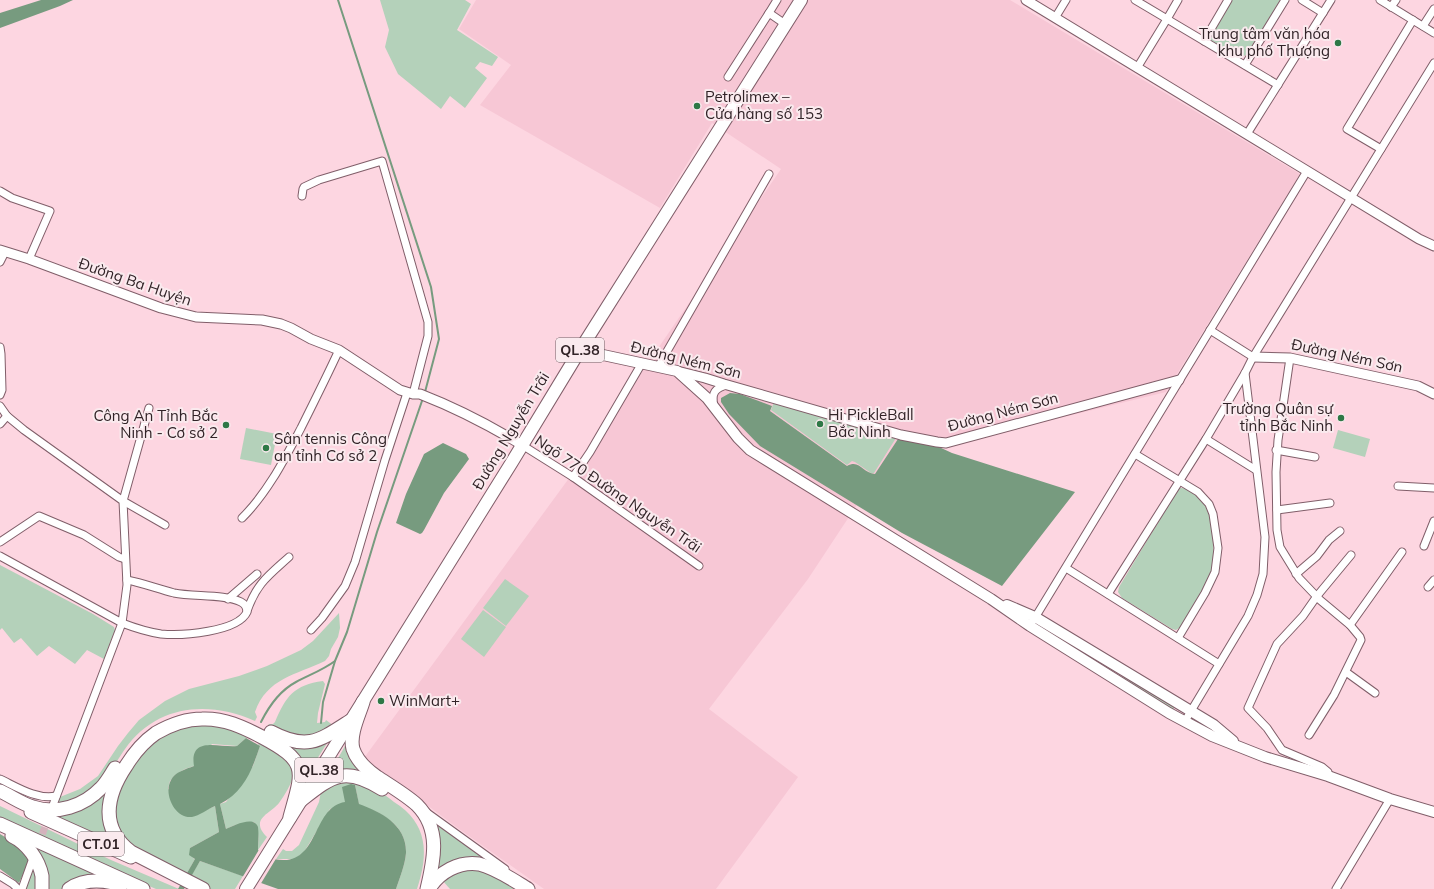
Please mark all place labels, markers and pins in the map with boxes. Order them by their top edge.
place label: Trung tâm văn hóa khu phố Thượng [1199,24,1330,60]
marker: Trung tâm văn hóa khu phố Thượng [1333,38,1343,48]
place label: Petrolimex – Cửa hàng số 153 [705,87,823,123]
marker: Petrolimex – Cửa hàng số 153 [692,101,702,111]
place label: Trường Quân sự tỉnh Bắc Ninh [1223,399,1334,435]
place label: Hi PickleBall Bắc Ninh [828,405,914,441]
place label: Công An Tỉnh Bắc Ninh - Cơ sở 2 [93,406,218,442]
marker: Trường Quân sự tỉnh Bắc Ninh [1336,413,1346,423]
marker: Hi PickleBall Bắc Ninh [815,419,825,429]
marker: Công An Tỉnh Bắc Ninh - Cơ sở 2 [221,420,231,430]
place label: Sân tennis Công an tỉnh Cơ sở 2 [274,429,387,465]
marker: Sân tennis Công an tỉnh Cơ sở 2 [261,443,271,453]
place label: WinMart+ [389,691,460,710]
marker: WinMart+ [376,696,386,706]

